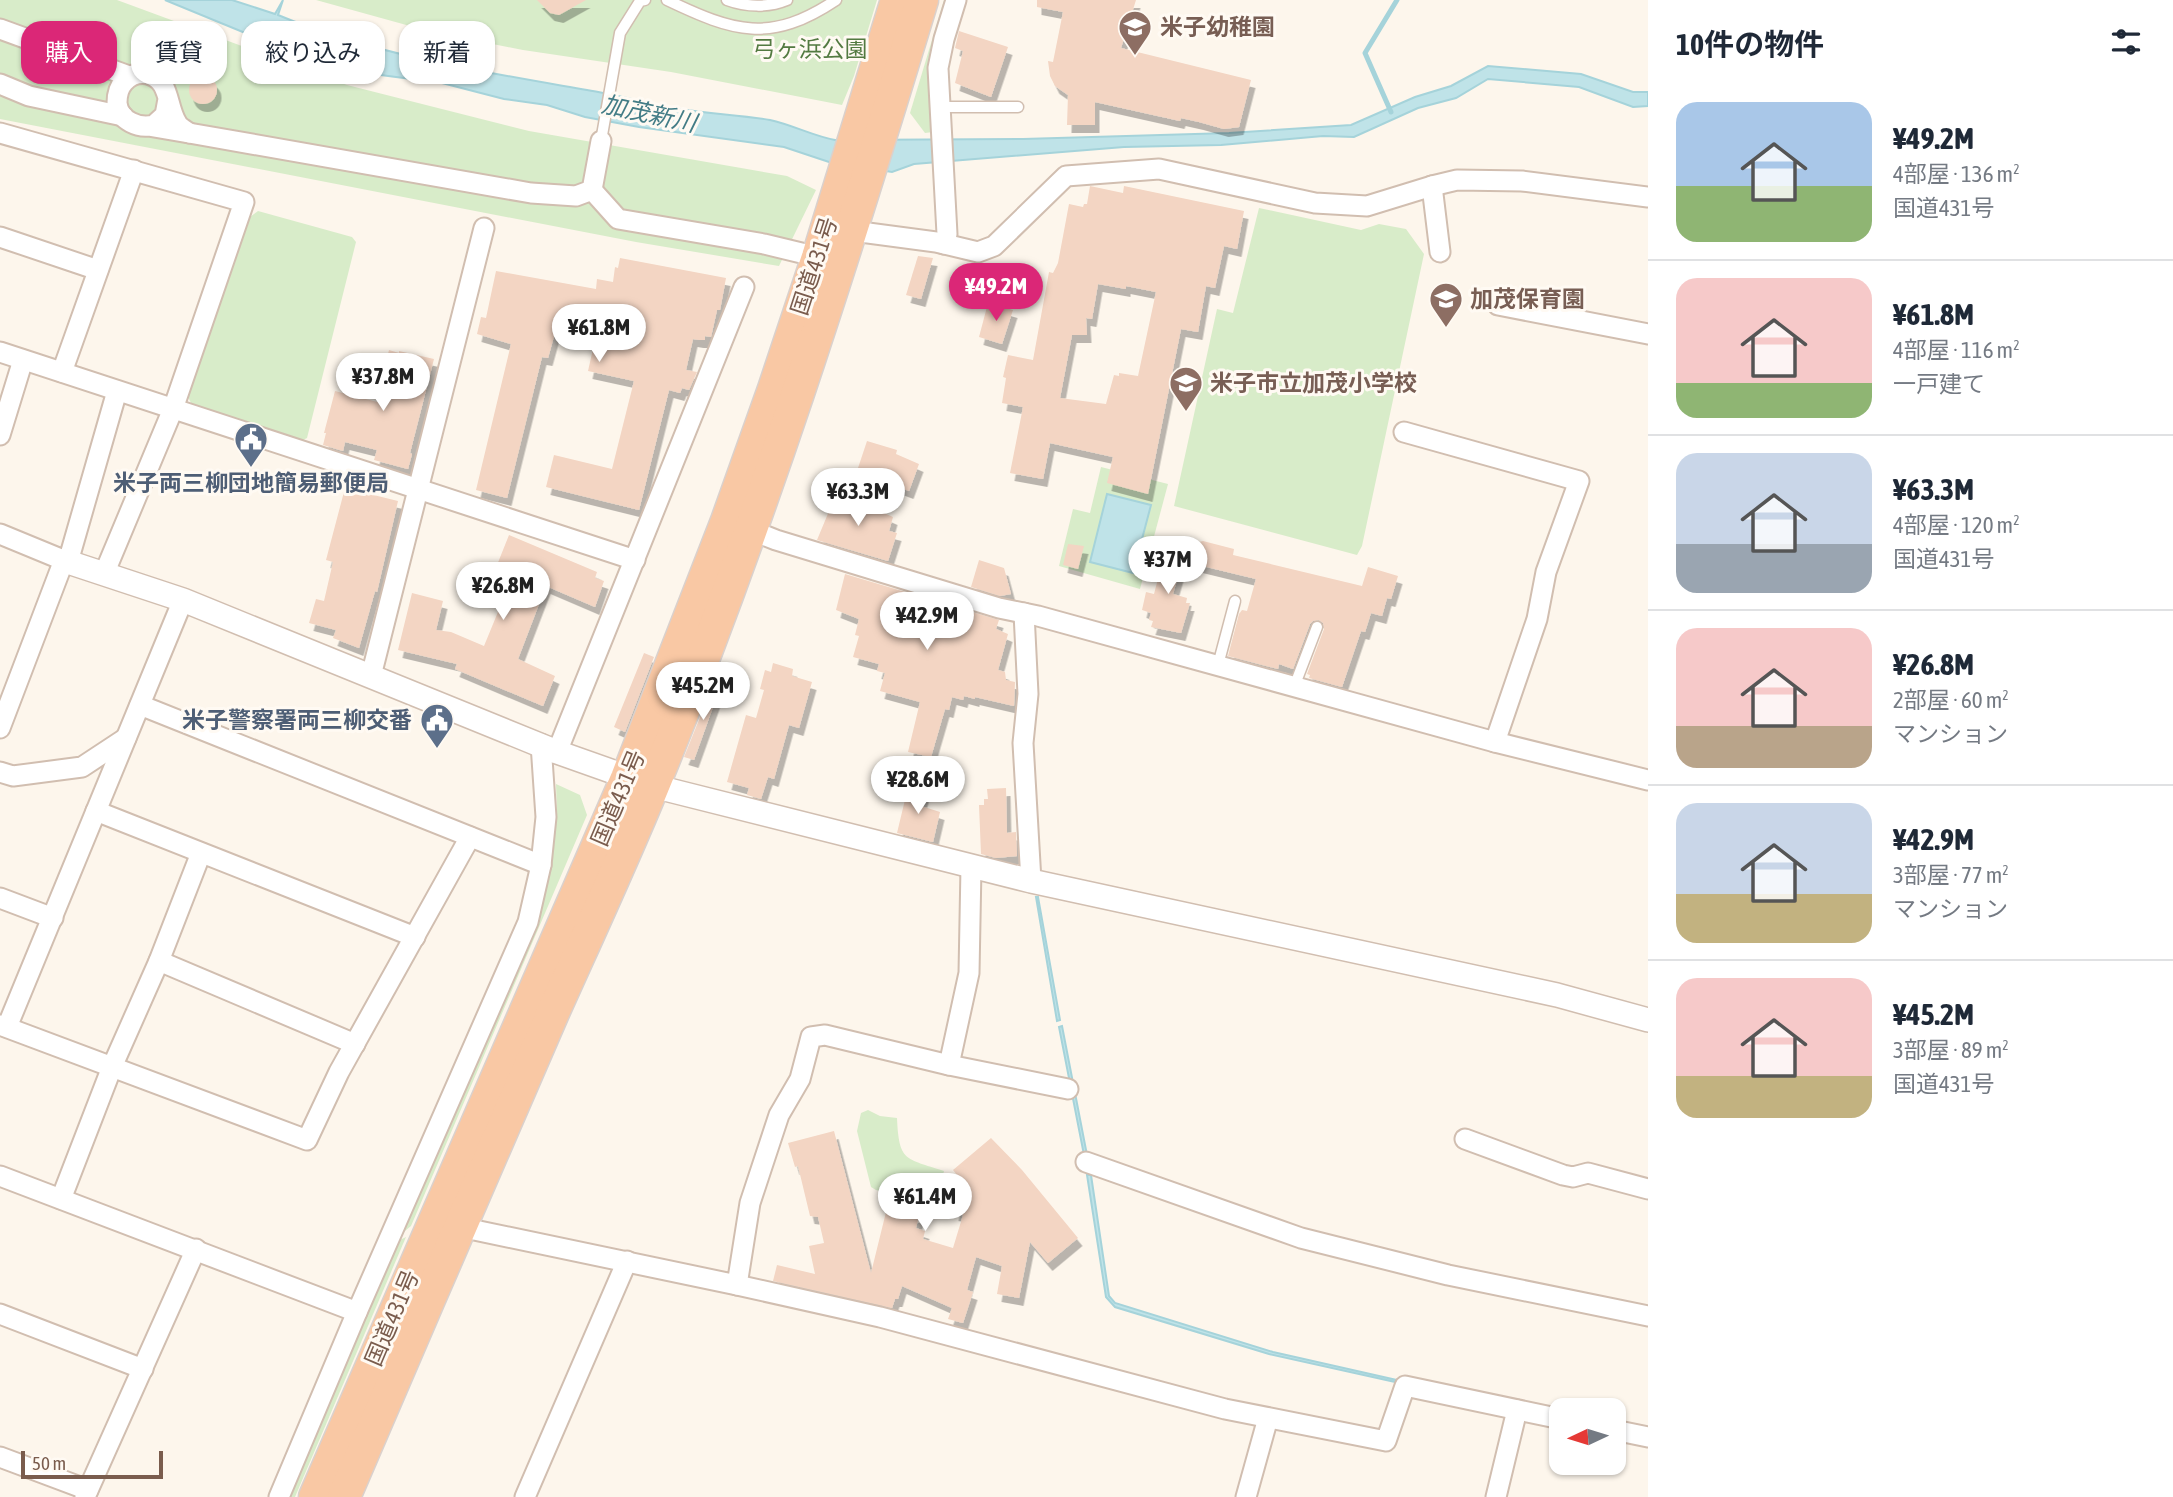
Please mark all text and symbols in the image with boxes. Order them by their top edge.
school or university icon: 米子幼稚園 [1116,8,1154,57]
place label: 米子幼稚園 [1160,14,1275,40]
chip: 購入 [21,21,117,84]
chip: 賃貸 [131,21,227,84]
chip: 絞り込み [241,21,385,84]
chip: 新着 [399,21,495,84]
icon: filters [2107,23,2145,61]
text: 10件の物件 [1676,27,1824,61]
park label: 弓ヶ浜公園 [753,36,868,62]
water label: 加茂新川 [599,90,702,137]
text: ¥49.2M [1893,121,1974,155]
icon: home [1732,130,1816,214]
text: 4部屋 · 136 m² [1893,161,2020,187]
text: 国道431号 [1893,195,1994,221]
street label: 国道431号 [786,214,842,318]
pin: ¥49.2M [939,264,1053,323]
text: ¥49.2M [965,273,1027,299]
school or university icon: 加茂保育園 [1427,280,1465,329]
place label: 加茂保育園 [1470,286,1585,312]
text: ¥61.8M [1893,297,1974,331]
pin: ¥61.8M [542,304,656,364]
icon: home [1732,306,1816,390]
text: ¥61.8M [568,314,630,340]
text: 4部屋 · 116 m² [1893,337,2020,363]
pin: ¥37.8M [326,354,440,413]
text: ¥37.8M [352,363,414,389]
school or university icon: 米子市立加茂小学校 [1167,364,1205,413]
place label: 米子市立加茂小学校 [1210,370,1417,396]
text: 一戸建て [1893,371,1985,397]
public building icon: 米子両三柳団地簡易郵便局 [232,420,270,469]
pin: ¥63.3M [801,468,915,528]
place label: 米子両三柳団地簡易郵便局 [113,470,389,496]
text: ¥63.3M [1893,472,1974,506]
text: ¥63.3M [827,478,889,504]
icon: home [1732,481,1816,565]
text: 4部屋 · 120 m² [1893,512,2020,538]
pin: ¥37M [1127,536,1209,596]
text: ¥37M [1144,546,1192,572]
text: 国道431号 [1893,546,1994,572]
pin: ¥26.8M [446,562,560,622]
text: ¥26.8M [472,572,534,598]
pin: ¥42.9M [870,592,984,652]
text: ¥42.9M [896,602,958,628]
text: ¥26.8M [1893,647,1974,681]
icon: home [1732,656,1816,740]
pin: ¥45.2M [646,662,760,722]
text: ¥45.2M [672,672,734,698]
text: 2部屋 · 60 m² [1893,687,2009,713]
public building icon: 米子警察署両三柳交番 [418,701,456,750]
place label: 米子警察署両三柳交番 [182,707,412,733]
text: マンション [1893,721,2008,747]
street label: 国道431号 [586,746,650,850]
pin: ¥28.6M [861,756,975,816]
text: ¥28.6M [887,766,949,792]
text: ¥42.9M [1893,822,1974,856]
icon: home [1732,831,1816,915]
text: 3部屋 · 77 m² [1893,862,2009,888]
text: マンション [1893,896,2008,922]
text: ¥45.2M [1893,997,1974,1031]
icon: home [1732,1006,1816,1090]
text: 3部屋 · 89 m² [1893,1037,2009,1063]
text: 国道431号 [1893,1071,1994,1097]
pin: ¥61.4M [868,1174,982,1233]
text: ¥61.4M [894,1183,956,1209]
street label: 国道431号 [360,1266,424,1370]
north arrow [1549,1398,1626,1475]
map controls [1549,1398,1626,1475]
scale bar [21,1448,163,1480]
text: 50 m [32,1452,66,1474]

